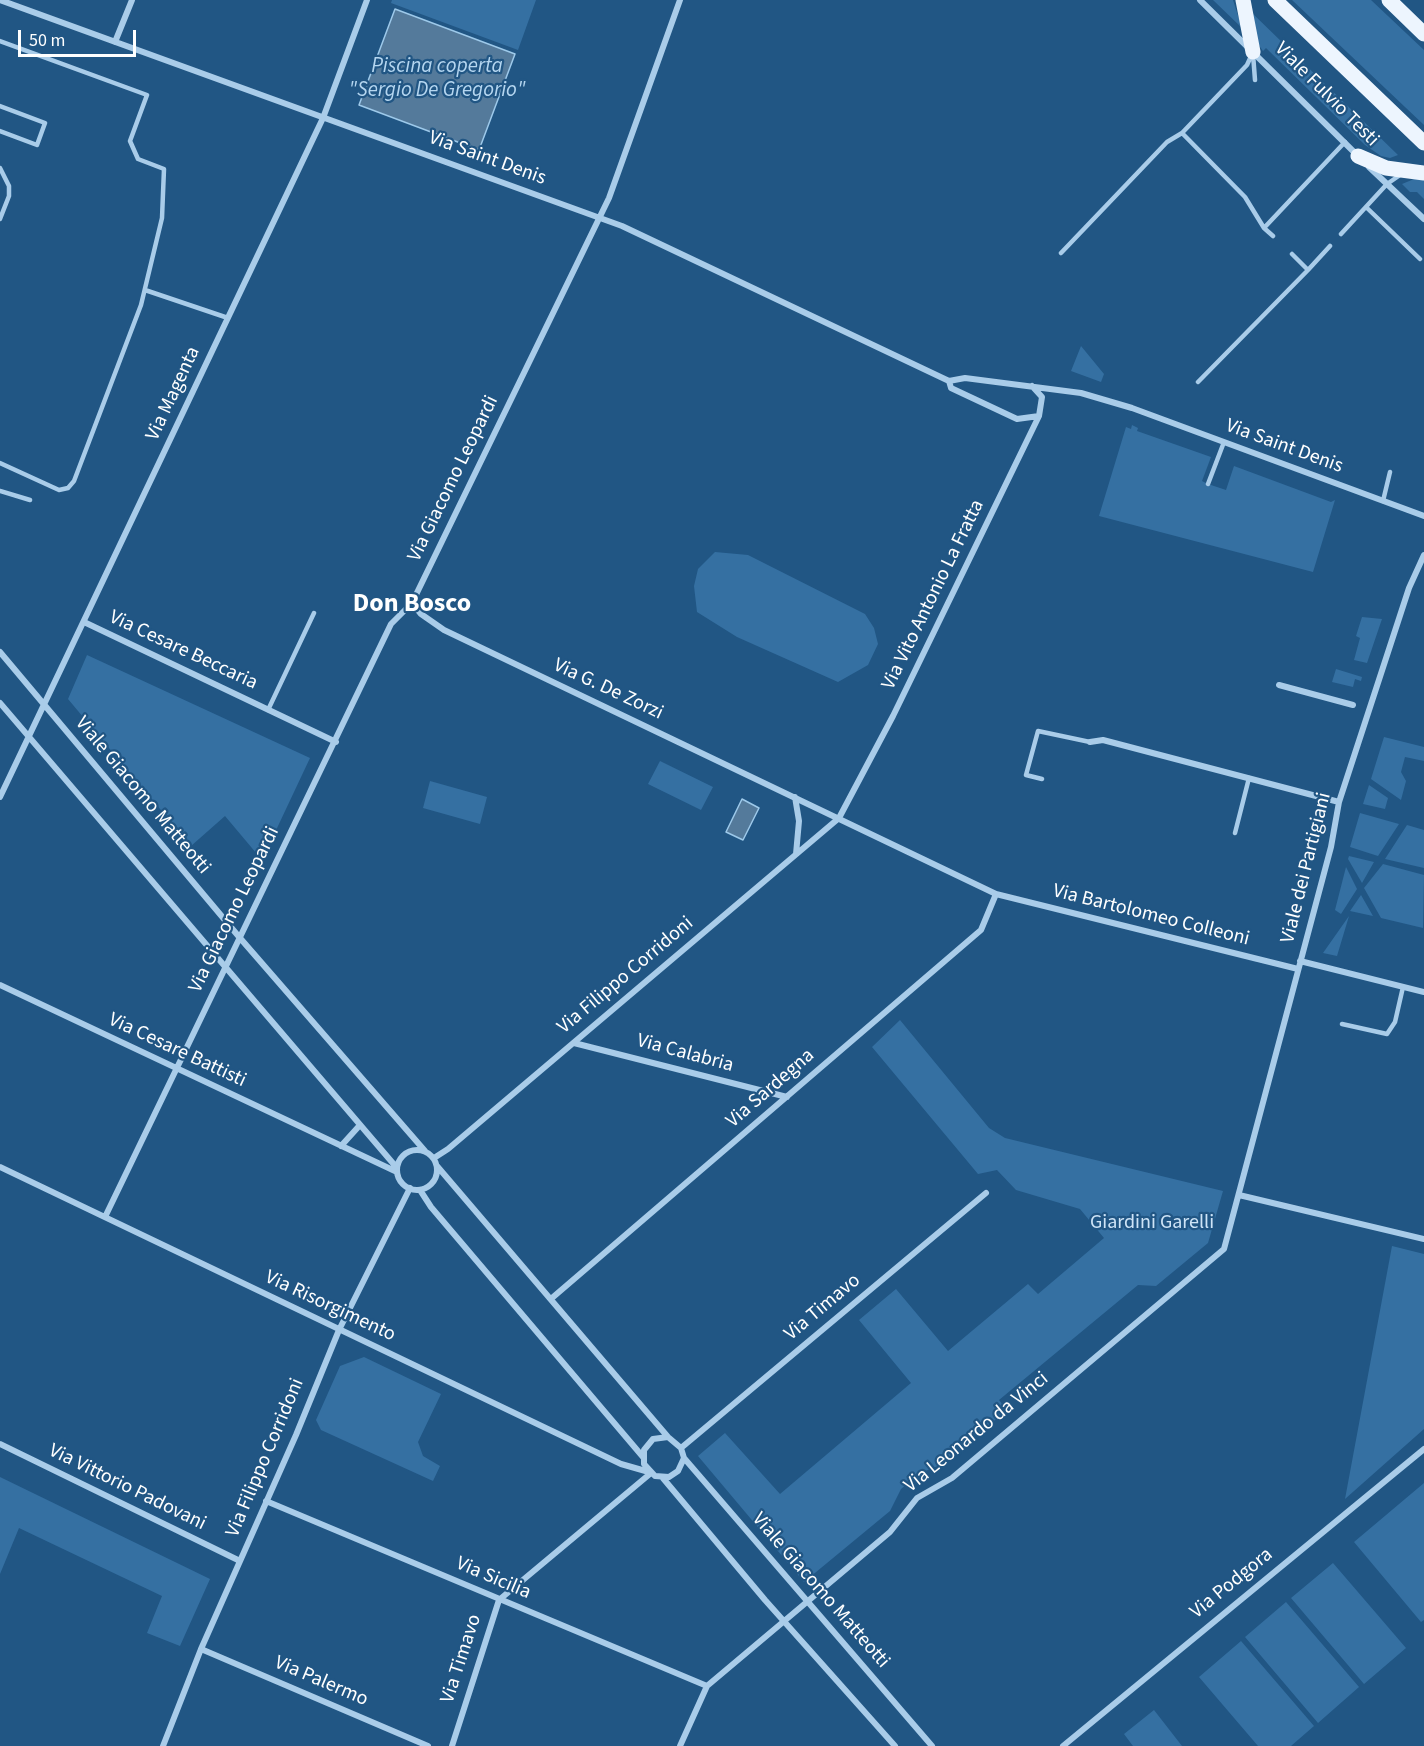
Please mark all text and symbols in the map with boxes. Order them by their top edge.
scale bar [21,18,140,56]
text: 50 m [29,28,65,53]
street label: Viale Fulvio Testi [1269,38,1383,152]
water label: Piscina coperta "Sergio De Gregorio" [349,54,525,104]
street label: Via Saint Denis [425,127,549,191]
street label: Via Magenta [142,343,206,445]
street label: Via Giacomo Leopardi [403,392,505,566]
street label: Via Saint Denis [1222,415,1346,479]
street label: Via Vito Antonio La Fratta [878,496,990,694]
district label: Don Bosco [353,589,471,621]
street label: Via Cesare Beccaria [105,606,261,696]
street label: Via G. De Zorzi [549,654,667,726]
street label: Viale Giacomo Matteotti [69,712,215,880]
street label: Viale dei Partigiani [1277,790,1337,946]
street label: Via Giacomo Leopardi [184,823,286,997]
street label: Via Bartolomeo Colleoni [1050,880,1252,952]
street label: Via Filippo Corridoni [553,912,699,1040]
street label: Via Cesare Battisti [104,1009,250,1093]
street label: Via Calabria [634,1030,736,1078]
street label: Via Sardegna [722,1044,820,1134]
park label: Giardini Garelli [1090,1212,1214,1236]
street label: Via Risorgimento [261,1266,399,1348]
street label: Via Timavo [780,1269,866,1347]
street label: Via Leonardo da Vinci [900,1367,1054,1499]
street label: Via Filippo Corridoni [222,1375,310,1541]
street label: Via Vittorio Padovani [44,1439,210,1537]
street label: Viale Giacomo Matteotti [746,1508,894,1674]
street label: Via Podgora [1186,1543,1278,1625]
street label: Via Sicilia [452,1553,534,1605]
street label: Via Timavo [436,1612,488,1706]
street label: Via Palermo [271,1652,371,1712]

